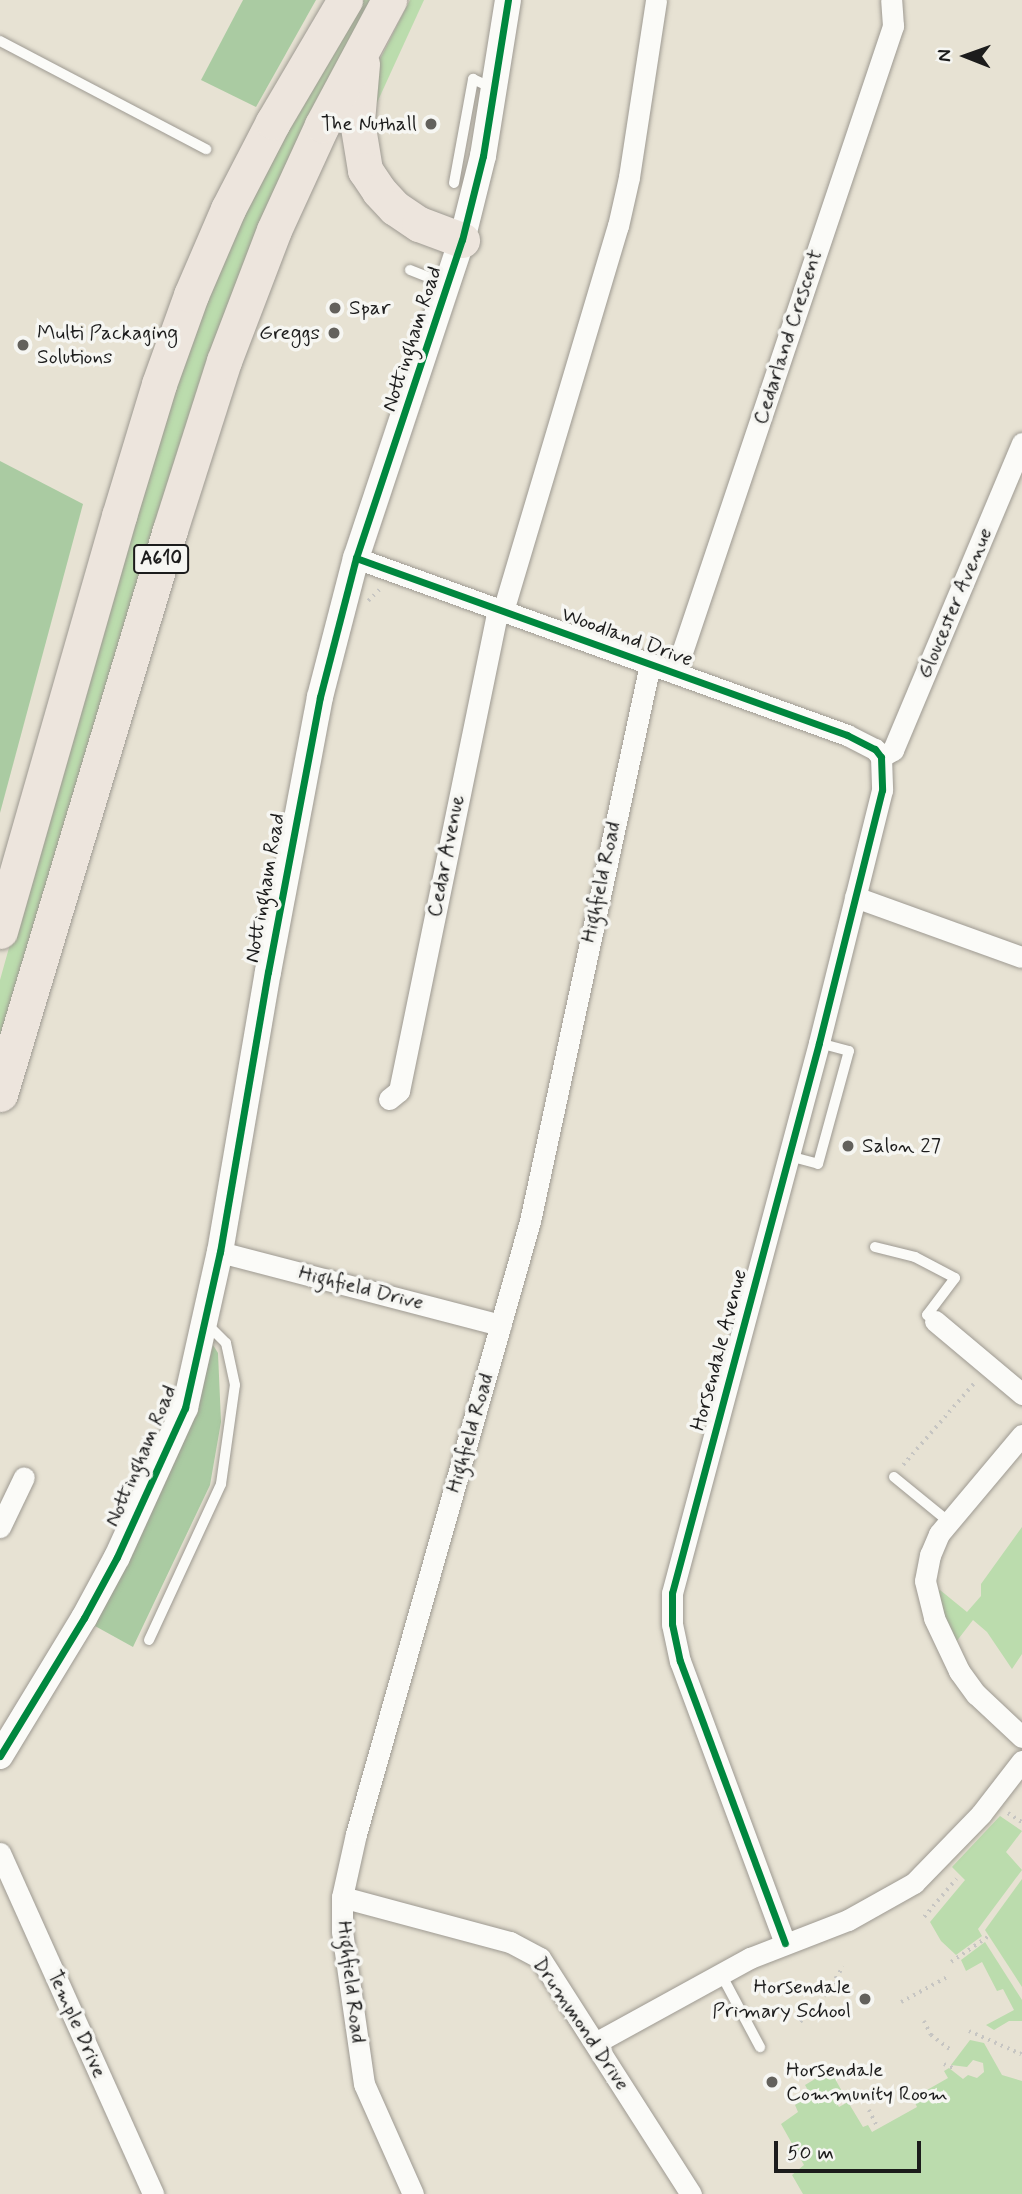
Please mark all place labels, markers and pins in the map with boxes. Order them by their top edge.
place label: The Nuthall [317,111,417,137]
marker: The Nuthall [423,116,439,132]
place label: Spar [349,295,390,321]
marker: Spar [327,300,343,316]
place label: Multi Packaging Solutions [37,320,178,370]
place label: Greggs [259,320,320,346]
marker: Greggs [326,325,342,341]
marker: Multi Packaging Solutions [15,337,31,353]
place label: Salon 27 [862,1133,941,1159]
marker: Salon 27 [840,1138,856,1154]
place label: Horsendale Primary School [712,1974,851,2024]
marker: Horsendale Primary School [857,1991,873,2007]
place label: Horsendale Community Room [786,2057,948,2107]
marker: Horsendale Community Room [764,2074,780,2090]

